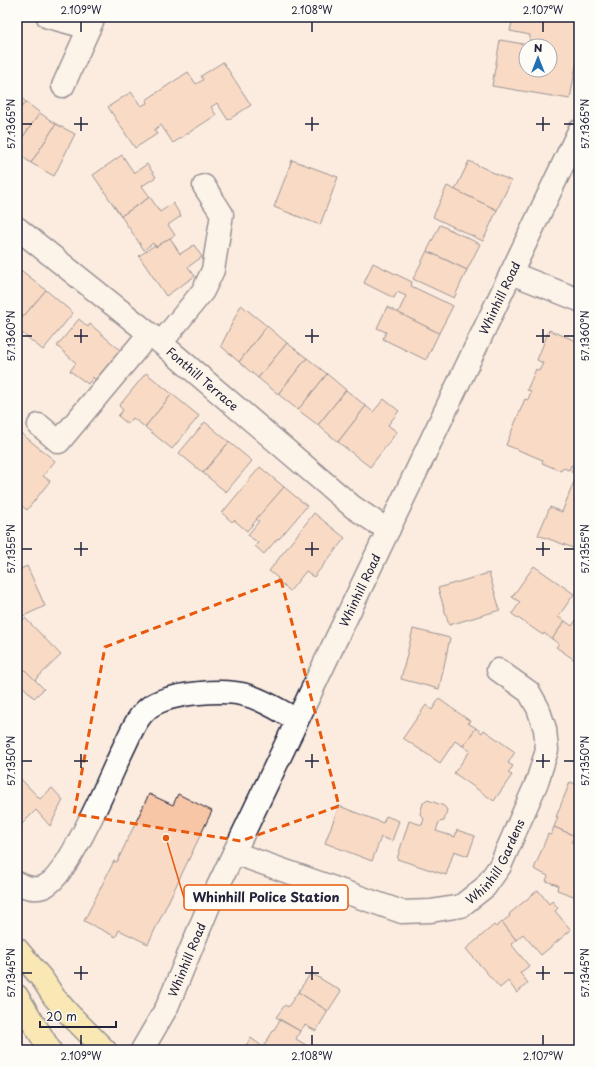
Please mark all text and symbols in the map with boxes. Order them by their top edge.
text: 2.109°W [60,2,102,17]
text: 2.108°W [291,2,333,17]
text: 2.107°W [523,2,564,17]
north arrow [518,38,558,78]
text: N [534,39,543,56]
text: 57.1365°N [3,99,18,149]
text: 57.1365°N [577,99,592,149]
street label: Whinhill Road [474,258,524,337]
text: 57.1360°N [3,310,18,362]
text: 57.1360°N [577,310,592,362]
street label: Fonthill Terrace [163,342,243,415]
text: 57.1355°N [3,524,18,574]
text: 57.1355°N [577,524,592,574]
street label: Whinhill Road [334,551,385,630]
text: 57.1350°N [3,736,18,786]
text: 57.1350°N [577,736,592,786]
street label: Whinhill Gardens [462,815,529,908]
callout: Whinhill Police Station [184,885,348,910]
text: Whinhill Police Station [193,887,339,906]
street label: Whinhill Road [163,920,210,1000]
text: 57.1345°N [3,948,18,998]
text: 57.1345°N [577,948,592,998]
scale bar [40,1003,116,1029]
text: 20 m [46,1007,77,1025]
text: 2.109°W [60,1048,102,1063]
text: 2.108°W [291,1048,333,1063]
text: 2.107°W [523,1048,564,1063]

